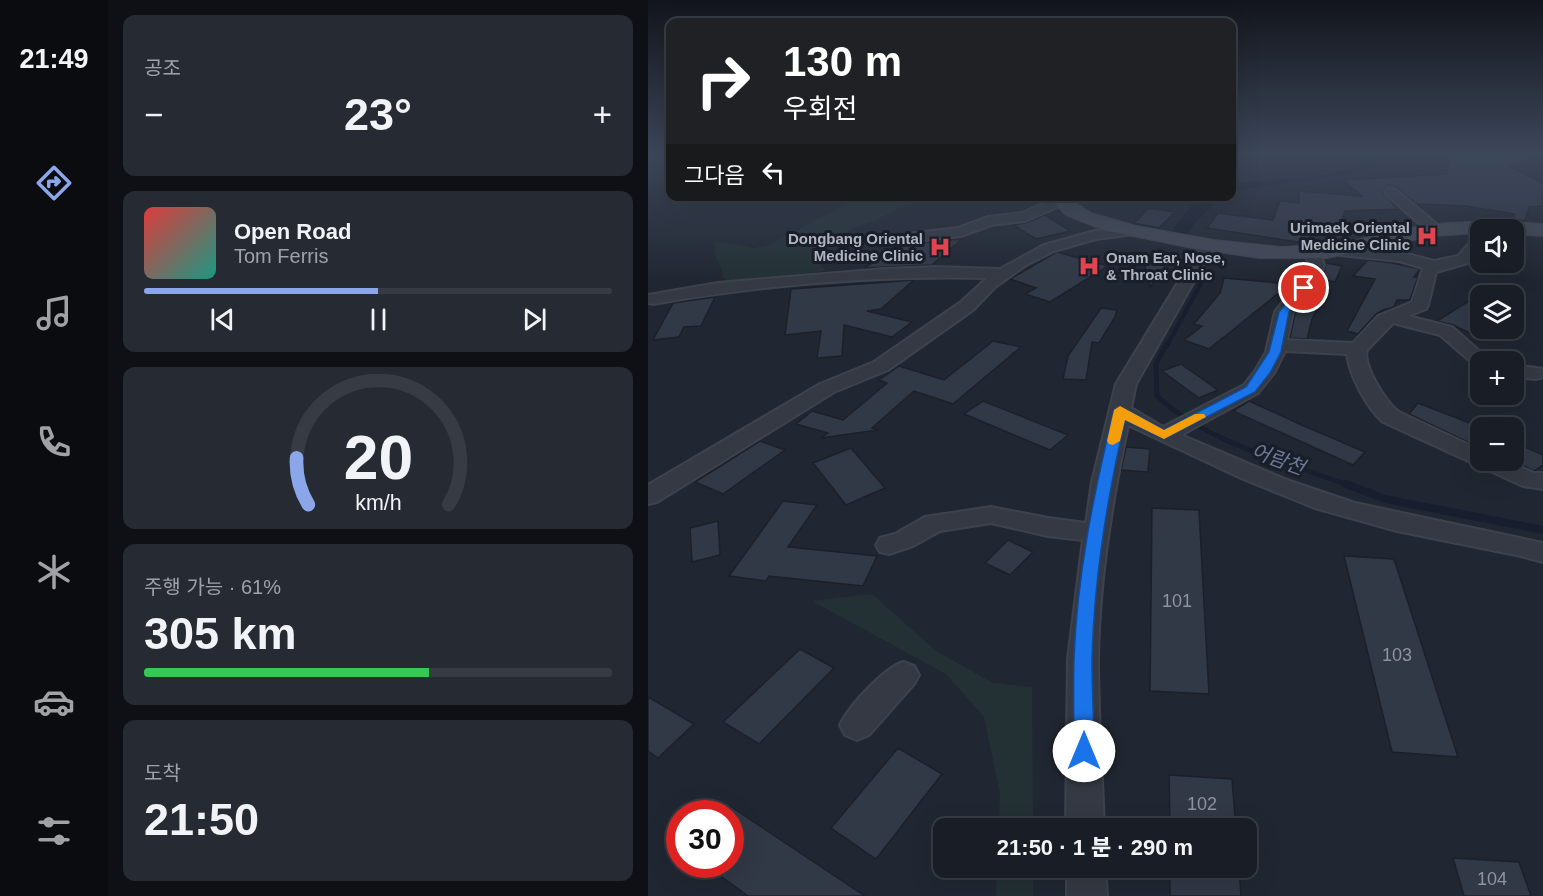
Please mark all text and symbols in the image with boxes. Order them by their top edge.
text: 130 m [783,38,902,85]
icon: right [684,42,762,120]
text: 21:49 [19,44,89,74]
text: 공조 [144,57,181,79]
text: 23° [344,89,412,140]
text: 우회전 [783,94,858,124]
text: − [144,96,163,133]
text: + [593,96,612,133]
icon: left [757,156,790,189]
icon: directions [33,162,75,204]
text: 그다음 [684,163,745,188]
text: Open Road [234,219,351,244]
place label: Urimaek Oriental Medicine Clinic [1290,219,1410,253]
map controls [1470,219,1524,471]
button: sound [1470,219,1524,273]
hospital icon: Urimaek Oriental Medicine Clinic [1415,224,1439,248]
place label: Dongbang Oriental Medicine Clinic [788,230,923,264]
hospital icon: Dongbang Oriental Medicine Clinic [928,235,952,259]
text: Tom Ferris [234,245,328,267]
place label: Onam Ear, Nose, & Throat Clinic [1106,249,1225,283]
hospital icon: Onam Ear, Nose, & Throat Clinic [1077,254,1101,278]
pin [1278,262,1329,313]
icon: arrive [1287,271,1320,304]
button: layers [1470,285,1524,339]
icon: music [33,292,75,334]
icon: previous [206,303,239,336]
icon: pause [362,303,395,336]
icon: next [518,303,551,336]
button: + [1470,351,1524,405]
button: − [1470,417,1524,471]
icon: phone [33,421,75,463]
text: 20 [343,423,413,492]
water label: 어람천 [1248,439,1310,480]
text: km/h [355,491,401,515]
icon: climate [33,551,75,593]
text: 주행 가능 · 61% [144,576,281,598]
house number: 101 [1162,591,1192,611]
text: 305 km [144,608,297,659]
house number: 103 [1382,645,1412,665]
icon: car [33,681,75,723]
position arrow [1052,719,1116,783]
text: 도착 [144,762,181,784]
text: 21:50 [144,794,259,845]
house number: 102 [1187,794,1217,814]
speed limit sign: 30 [666,800,744,878]
icon: filters [33,810,75,852]
text: 21:50 · 1 분 · 290 m [997,835,1193,860]
house number: 104 [1477,869,1507,889]

